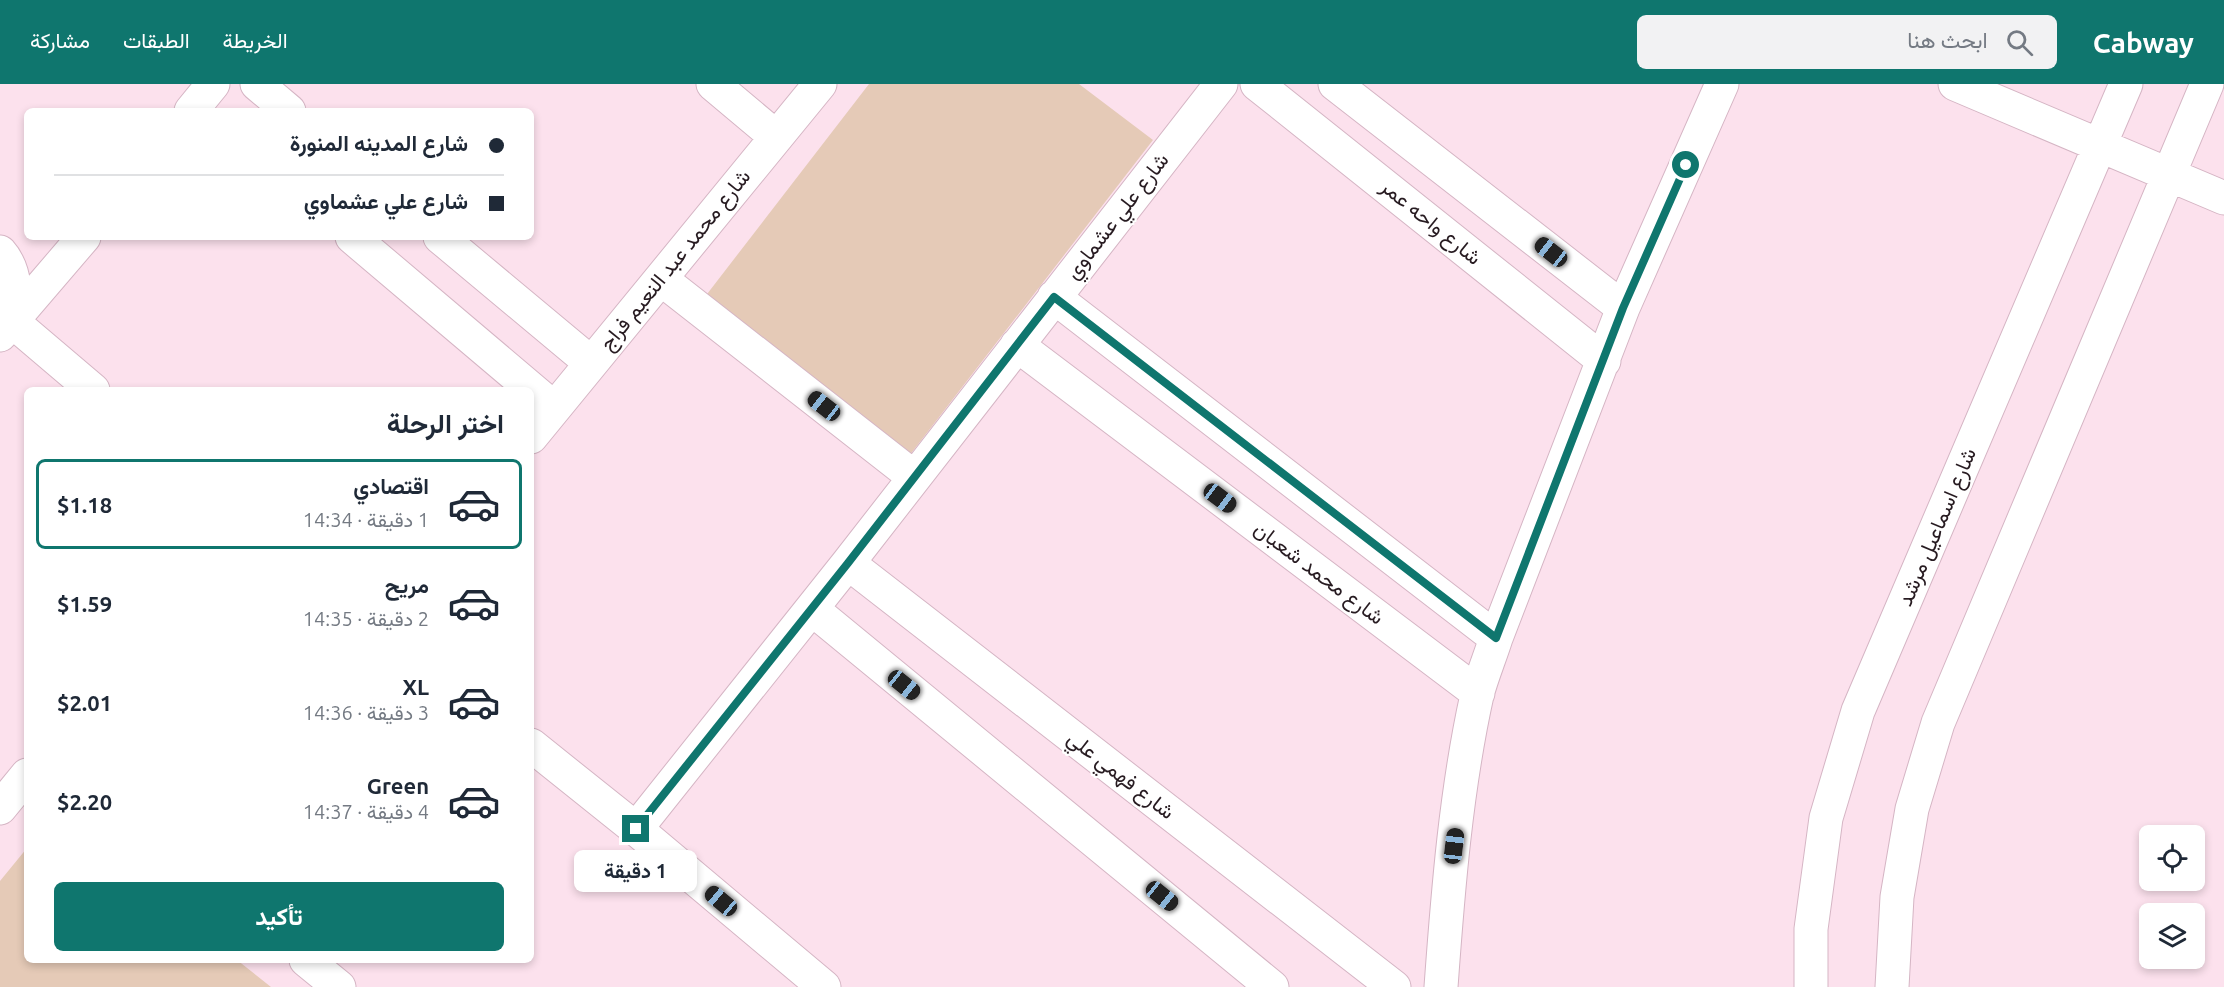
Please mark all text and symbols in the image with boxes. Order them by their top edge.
search box [1637,15,2057,69]
icon: search [2003,26,2036,59]
text: ابحث هنا [1907,27,1988,52]
text: Cabway [2093,27,2194,58]
text: مشاركة [30,28,90,52]
text: الطبقات [123,28,190,52]
text: الخريطة [223,28,288,52]
text: شارع المدينه المنورة [290,130,468,155]
street label: شارع علي عشماوي [1060,148,1178,287]
route start [1672,151,1699,178]
street label: شارع محمد عبد النعيم فراج [594,164,757,357]
street label: شارع واحه عمر [1374,173,1487,271]
text: شارع علي عشماوي [304,188,468,213]
car [1531,234,1571,270]
car [804,388,844,424]
text: اختر الرحلة [387,408,504,438]
street label: شارع اسماعيل مرشد [1892,444,1983,611]
text: اقتصادي [353,473,429,498]
icon: car [447,477,501,531]
car [1200,480,1240,516]
text: $1.18 [57,492,112,517]
text: 1 دقيقة · 14:34 [303,508,429,531]
street label: شارع محمد شعبان [1248,516,1389,631]
text: مريح [385,572,429,597]
icon: car [447,576,501,630]
text: $1.59 [57,591,112,616]
text: 2 دقيقة · 14:35 [303,607,429,630]
car [884,667,924,703]
text: XL [402,674,429,699]
icon: car [447,675,501,729]
text: $2.01 [57,690,112,715]
text: 3 دقيقة · 14:36 [303,701,429,724]
street label: شارع فهمي علي [1060,725,1180,828]
text: Green [367,773,429,798]
icon: car [447,774,501,828]
text: $2.20 [57,789,112,814]
text: 4 دقيقة · 14:37 [303,800,429,823]
route end [622,815,649,842]
map controls [2139,825,2205,969]
button: locate [2139,825,2205,891]
car [1443,827,1465,865]
callout: 1 دقيقة [574,850,698,892]
text: 1 دقيقة [604,859,667,882]
car [1142,878,1182,914]
button: تأكيد [54,882,504,951]
car [701,883,741,919]
button: layers [2139,903,2205,969]

